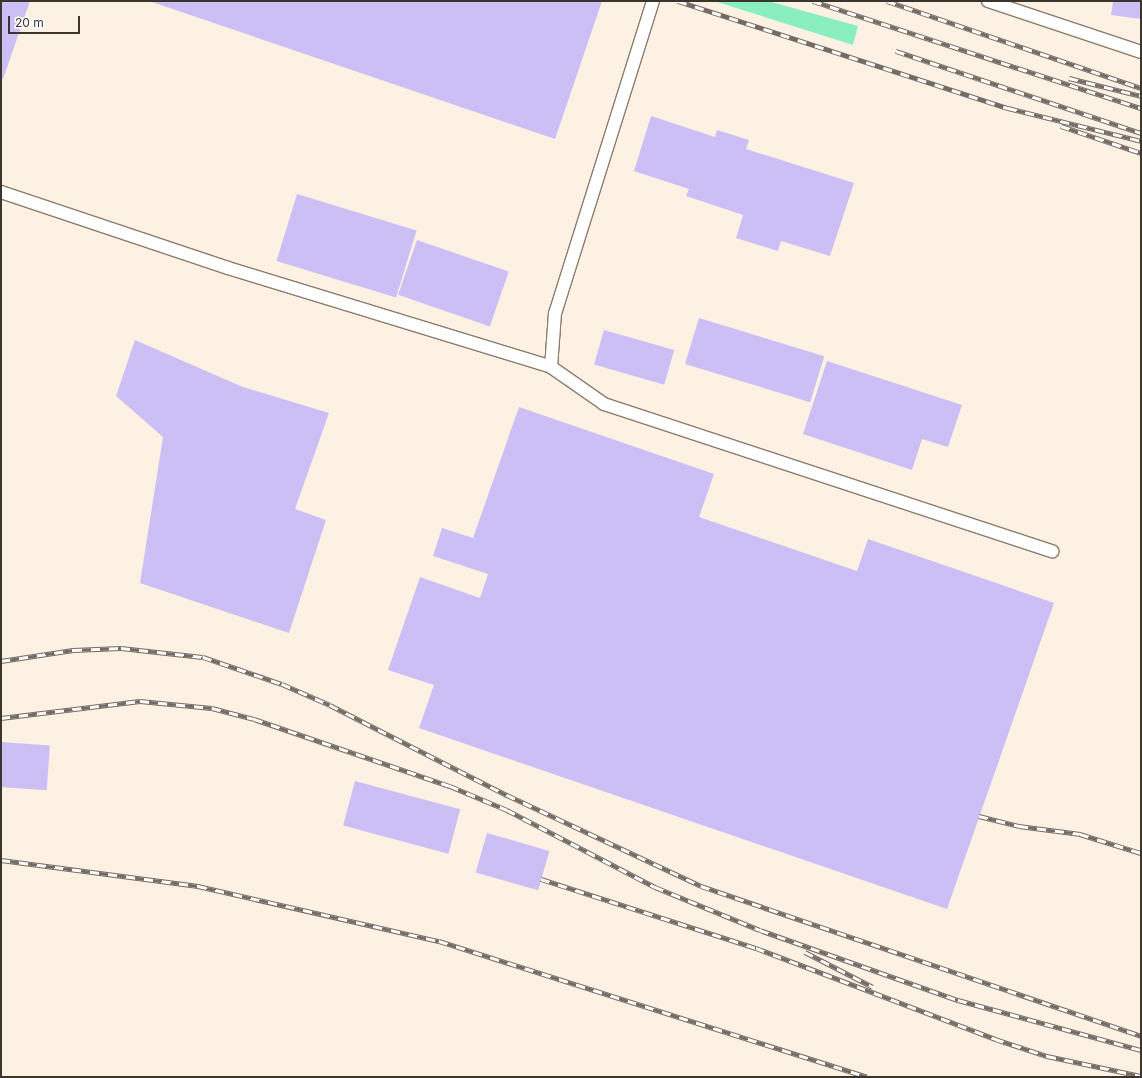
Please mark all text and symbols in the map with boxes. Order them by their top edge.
scale bar [10,8,82,34]
text: 20 m [15,15,44,30]

